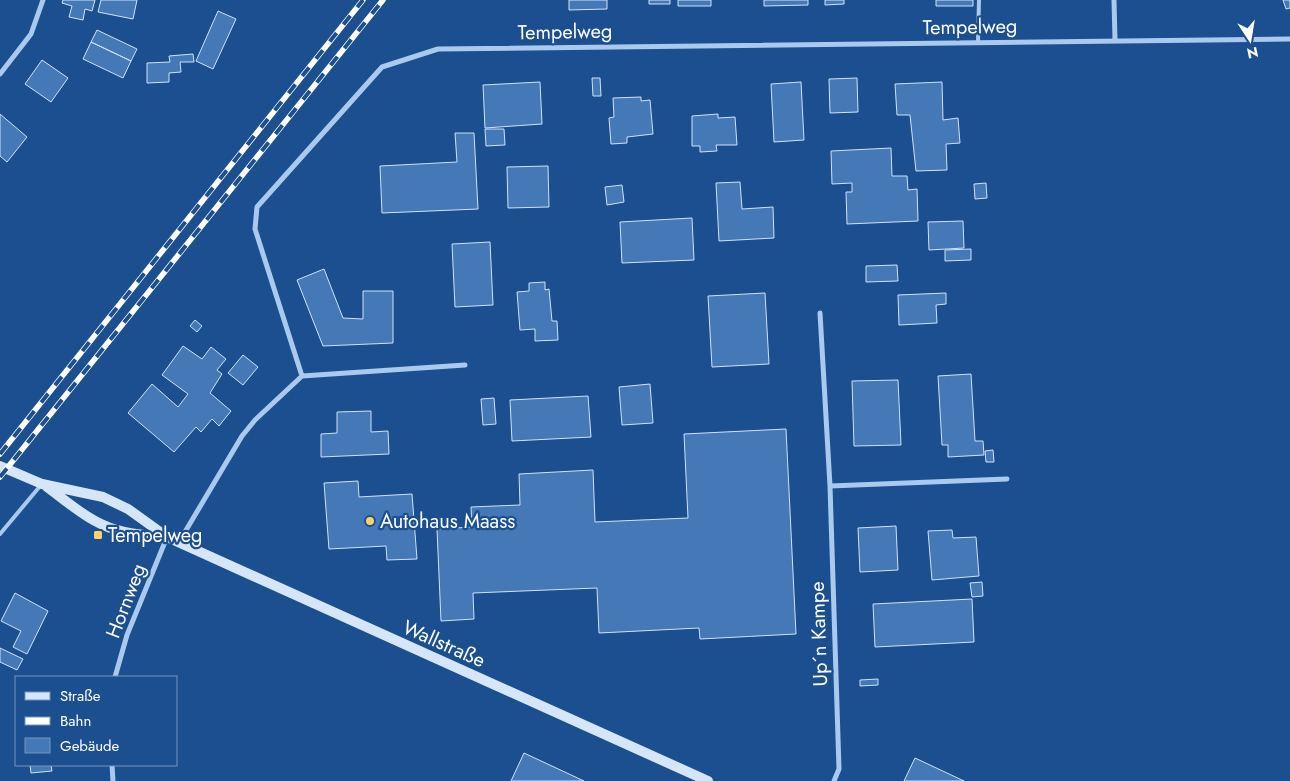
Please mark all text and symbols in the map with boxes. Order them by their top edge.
street label: Tempelweg [923,12,1017,42]
north arrow [1225,15,1275,65]
street label: Tempelweg [518,17,612,47]
text: N [1245,42,1260,64]
place label: Autohaus Maass [380,507,515,536]
marker: Autohaus Maass [364,515,376,527]
place label: Tempelweg [108,521,203,550]
marker: Tempelweg [92,529,104,541]
street label: Hornweg [99,560,153,642]
street label: Up´n Kampe [803,581,835,687]
street label: Wallstraße [398,613,490,675]
legend [15,676,178,766]
text: Straße [60,685,101,707]
text: Bahn [60,710,91,732]
text: Gebäude [60,735,120,757]

